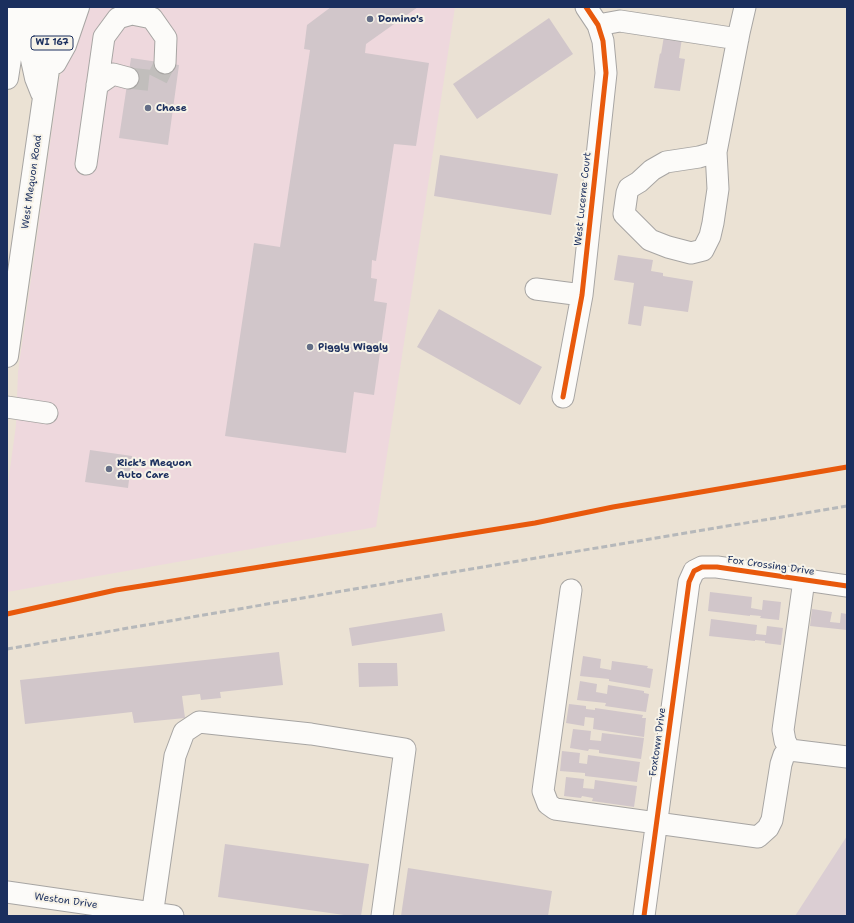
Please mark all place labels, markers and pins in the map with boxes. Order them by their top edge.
place label: Domino's [378,13,424,25]
marker: Domino's [365,14,375,24]
place label: Chase [156,102,187,114]
marker: Chase [143,103,153,113]
place label: Piggly Wiggly [318,341,388,353]
marker: Piggly Wiggly [305,342,315,352]
place label: Rick's Mequon Auto Care [117,457,192,480]
marker: Rick's Mequon Auto Care [104,464,114,474]

